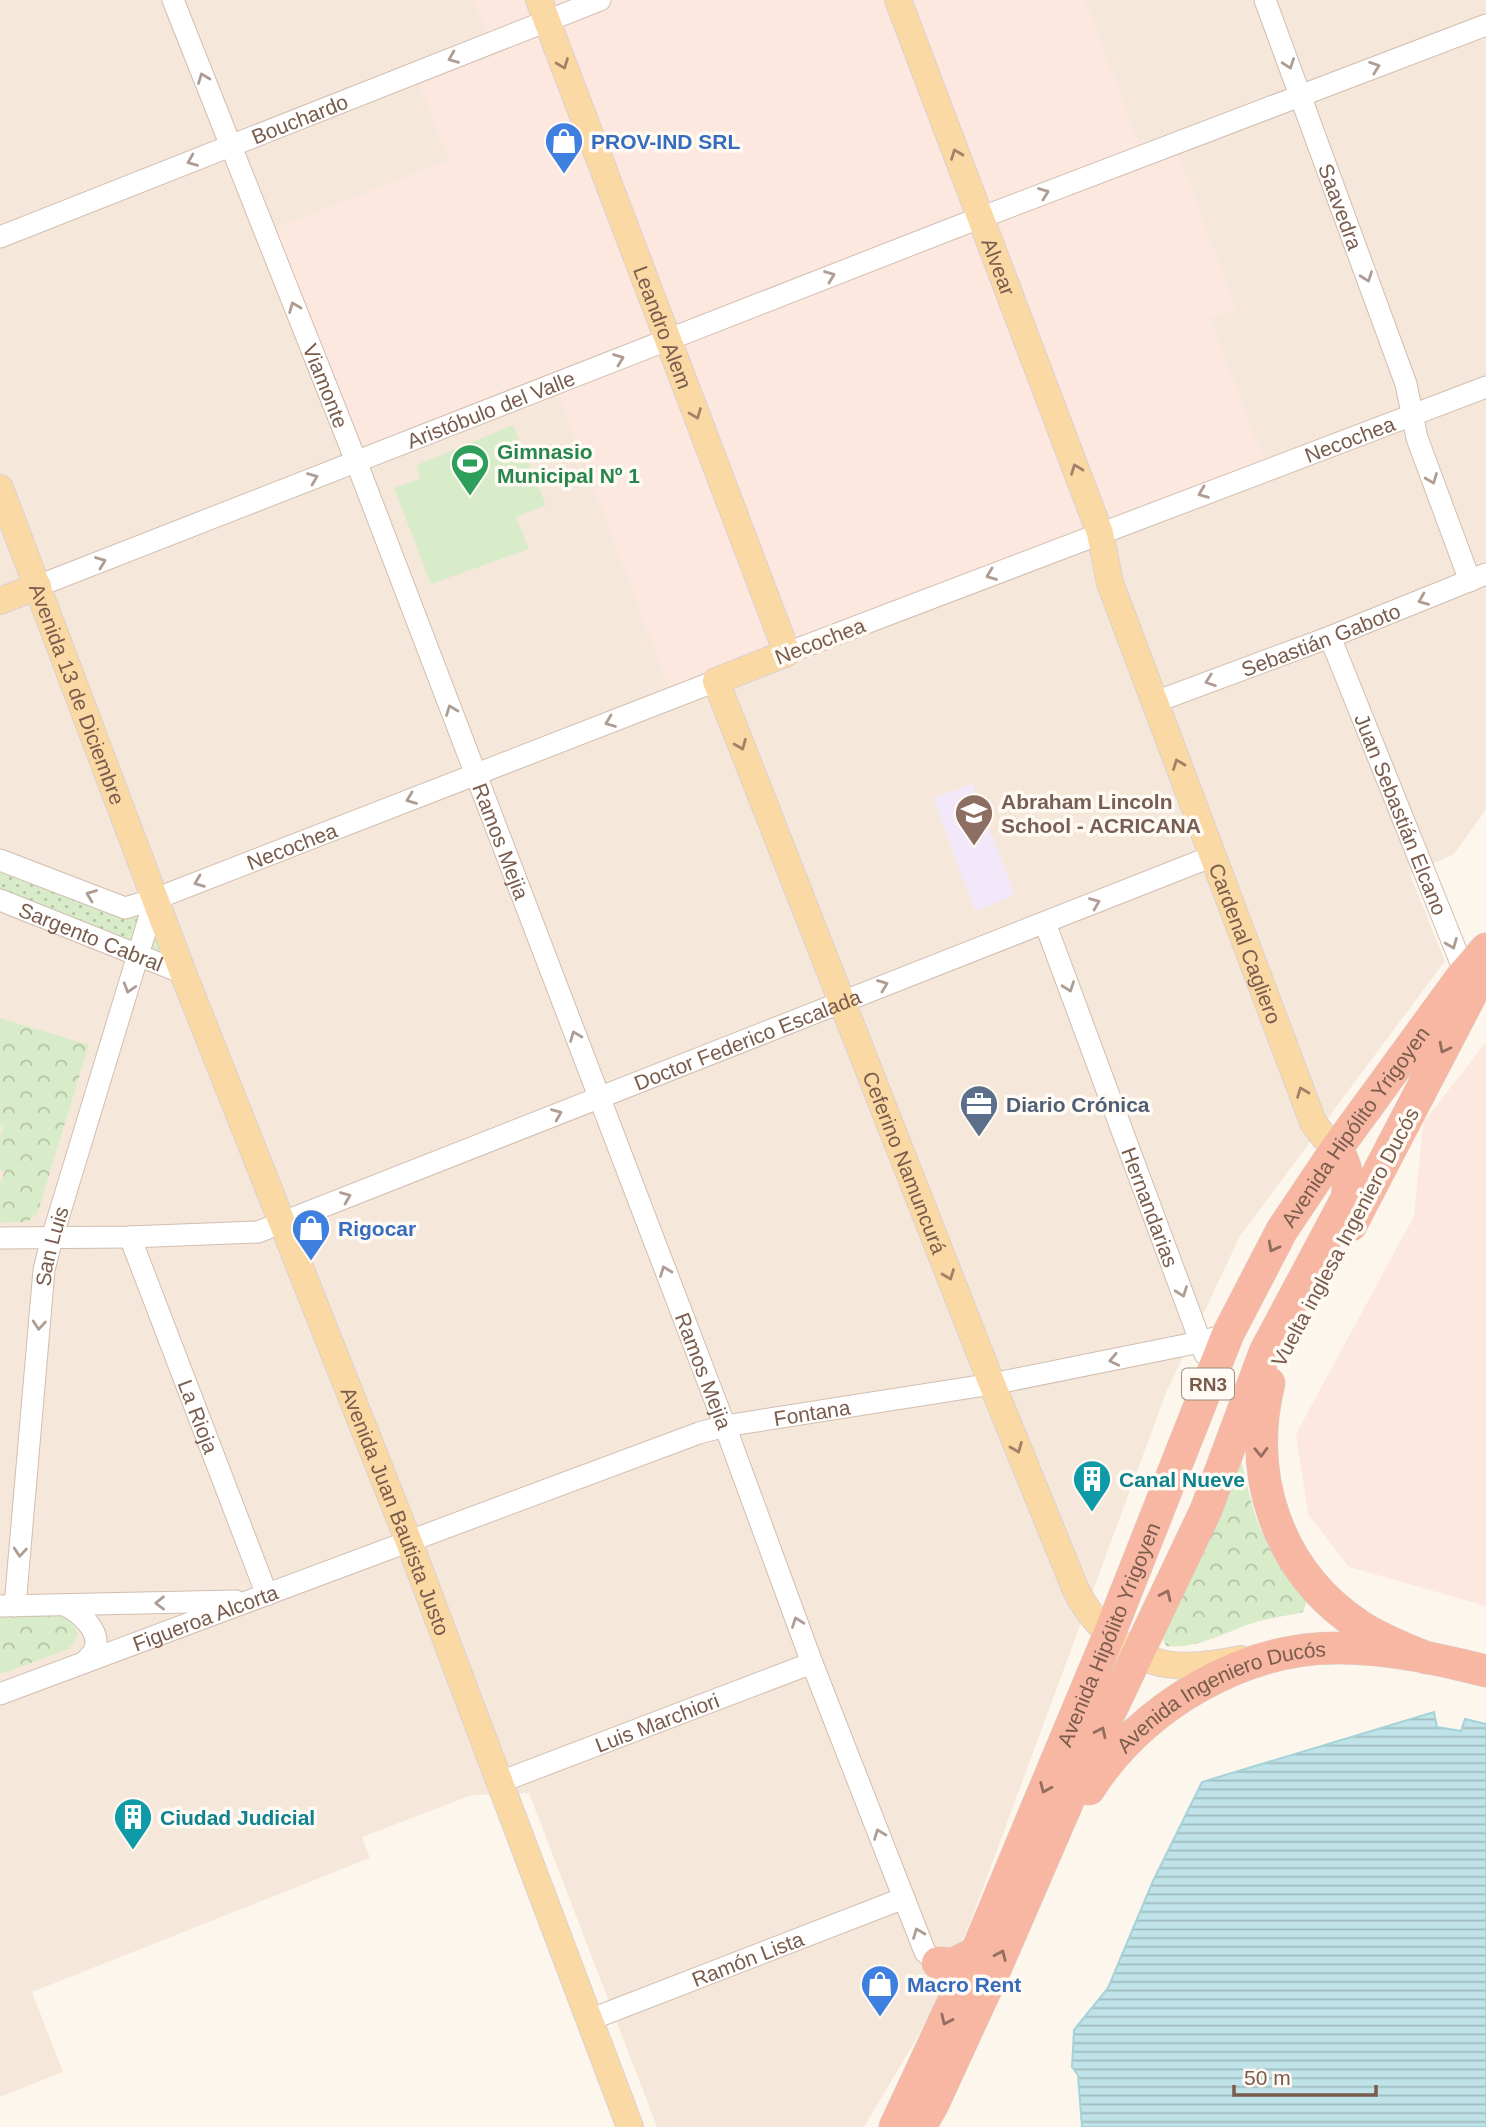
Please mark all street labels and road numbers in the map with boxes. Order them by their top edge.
street label: Bouchardo [248,89,351,148]
street label: Saavedra [1315,160,1367,253]
street label: Alvear [978,235,1020,298]
street label: Leandro Alem [629,262,697,392]
street label: Viamonte [299,340,353,431]
street label: Aristóbulo del Valle [403,366,578,452]
street label: Necochea [1301,411,1398,466]
street label: Avenida 13 de Diciembre [26,580,130,808]
street label: Sebastián Gaboto [1238,598,1403,680]
street label: Necochea [772,613,869,669]
street label: Juan Sebastián Elcano [1350,710,1452,918]
street label: Ramos Mejia [469,780,534,903]
street label: Necochea [244,818,340,874]
street label: Cardenal Cagliero [1205,860,1286,1027]
street label: Sargento Cabral [16,897,166,975]
street label: Doctor Federico Escalada [631,984,864,1094]
street label: Avenida Hipólito Yrigoyen [1276,1022,1433,1231]
street label: Ceferino Namuncurá [859,1068,951,1257]
street label: Vuelta inglesa Ingeniero Ducós [1267,1104,1423,1370]
street label: Hernandarias [1118,1144,1183,1270]
street label: San Luis [31,1203,72,1287]
street label: Ramos Mejia [671,1309,737,1432]
road number: RN3 [1182,1368,1234,1400]
street label: La Rioja [174,1376,223,1457]
street label: Avenida Juan Bautista Justo [337,1383,455,1638]
street label: Fontana [772,1395,852,1430]
street label: Avenida Hipólito Yrigoyen [1052,1519,1164,1750]
street label: Figueroa Alcorta [129,1580,281,1655]
street label: Avenida Ingeniero Ducós [1112,1637,1326,1757]
street label: Luis Marchiori [592,1688,722,1756]
street label: Ramón Lista [688,1926,807,1991]

